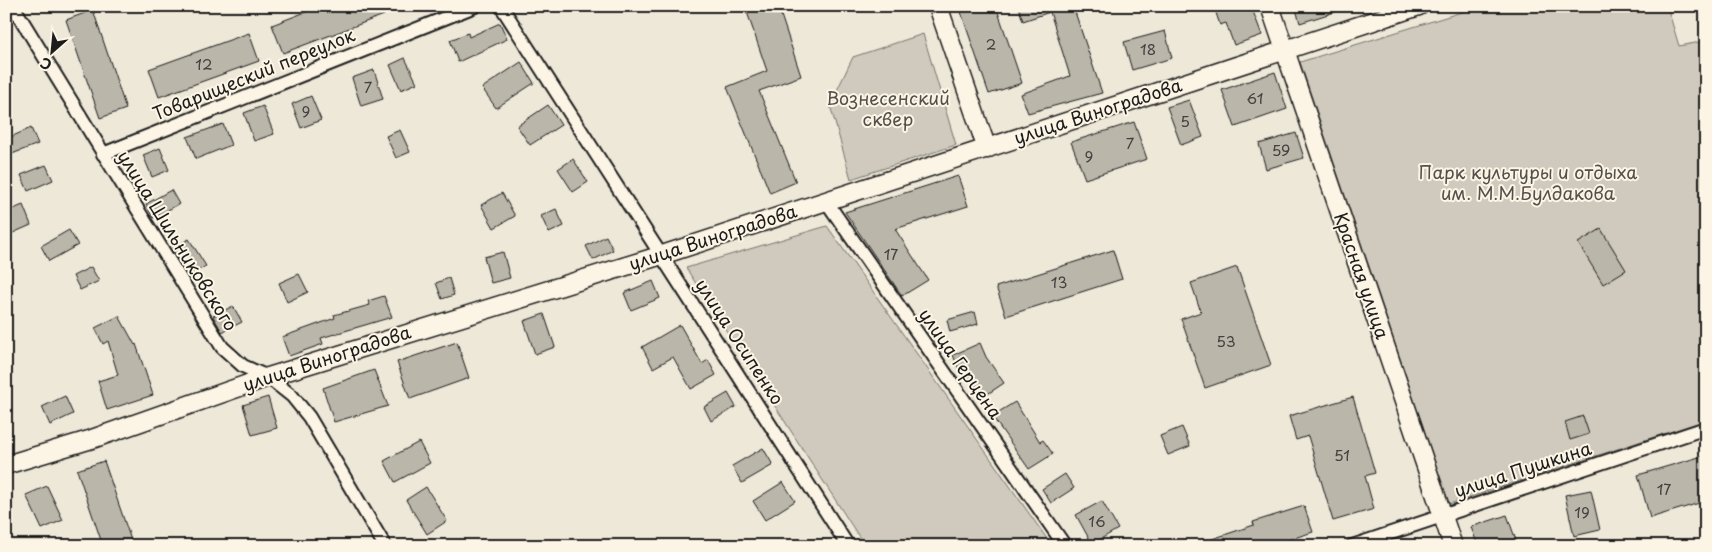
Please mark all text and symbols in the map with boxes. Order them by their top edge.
street label: Товарищеский переулок [148,20,359,127]
north arrow [28,28,78,78]
house number: 2 [986,32,996,55]
house number: 18 [1140,37,1156,60]
text: С [36,52,55,76]
house number: 12 [195,52,213,75]
street label: улица Виноградова [1010,70,1186,150]
house number: 7 [364,75,373,98]
park label: Вознесенский сквер [826,84,950,132]
house number: 61 [1247,86,1263,109]
house number: 9 [302,99,310,122]
house number: 5 [1180,109,1190,132]
house number: 7 [1126,131,1135,154]
house number: 59 [1272,138,1290,161]
house number: 9 [1085,144,1093,167]
street label: улица Шильниковского [112,145,245,336]
park label: Парк культуры и отдыха им. М.М.Булдакова [1419,158,1637,206]
street label: улица Виноградова [625,196,801,276]
street label: Красная улица [1328,209,1397,343]
house number: 17 [884,242,898,265]
house number: 13 [1051,270,1067,293]
street label: улица Осипенко [689,273,791,410]
street label: улица Герцена [913,302,1010,425]
street label: улица Виноградова [239,317,415,397]
house number: 53 [1216,329,1236,352]
street label: улица Пушкина [1450,433,1595,503]
house number: 51 [1334,443,1350,466]
house number: 17 [1657,477,1671,500]
house number: 19 [1574,500,1590,523]
house number: 16 [1088,509,1106,532]

